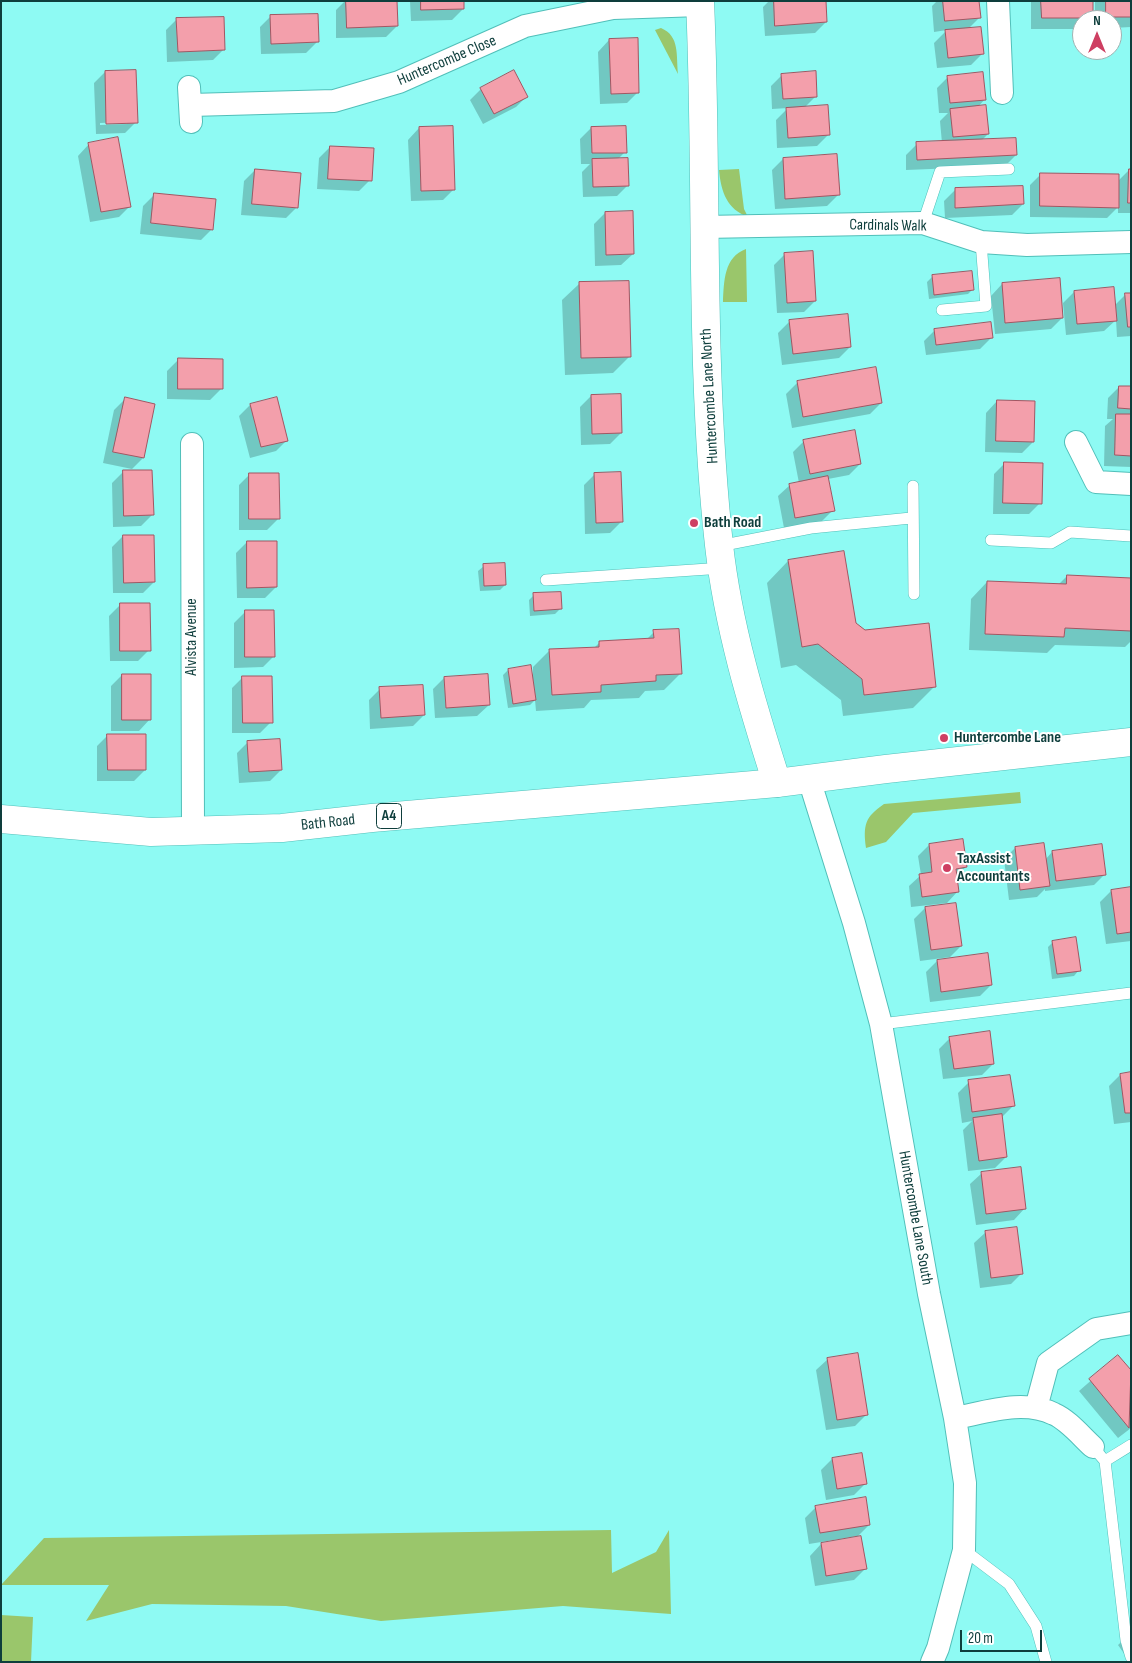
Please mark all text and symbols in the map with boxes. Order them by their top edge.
north arrow [1072,10,1122,60]
text: N [1093,12,1101,29]
street label: Huntercombe Close [395,32,499,90]
street label: Cardinals Walk [849,216,927,236]
street label: Huntercombe Lane North [697,328,723,464]
place label: Bath Road [704,513,761,533]
marker: Bath Road [688,517,700,529]
street label: Alvista Avenue [182,598,202,676]
place label: Huntercombe Lane [954,728,1061,748]
marker: Huntercombe Lane [938,732,950,744]
road number: A4 [376,804,402,828]
street label: Bath Road [300,811,356,835]
place label: TaxAssist Accountants [957,849,1030,887]
marker: TaxAssist Accountants [941,862,953,874]
street label: Huntercombe Lane South [894,1149,936,1287]
scale bar [962,1620,1044,1652]
text: 20 m [968,1629,993,1648]

